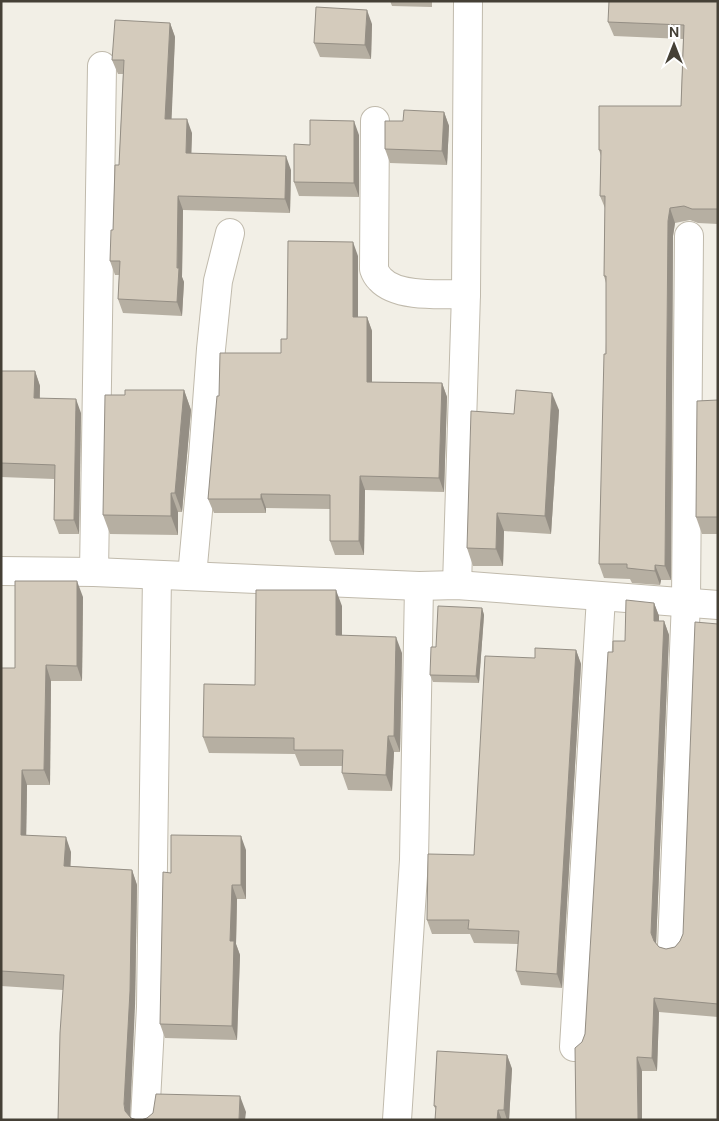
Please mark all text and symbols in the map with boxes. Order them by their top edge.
north arrow [649,20,699,70]
text: N [669,23,679,41]

